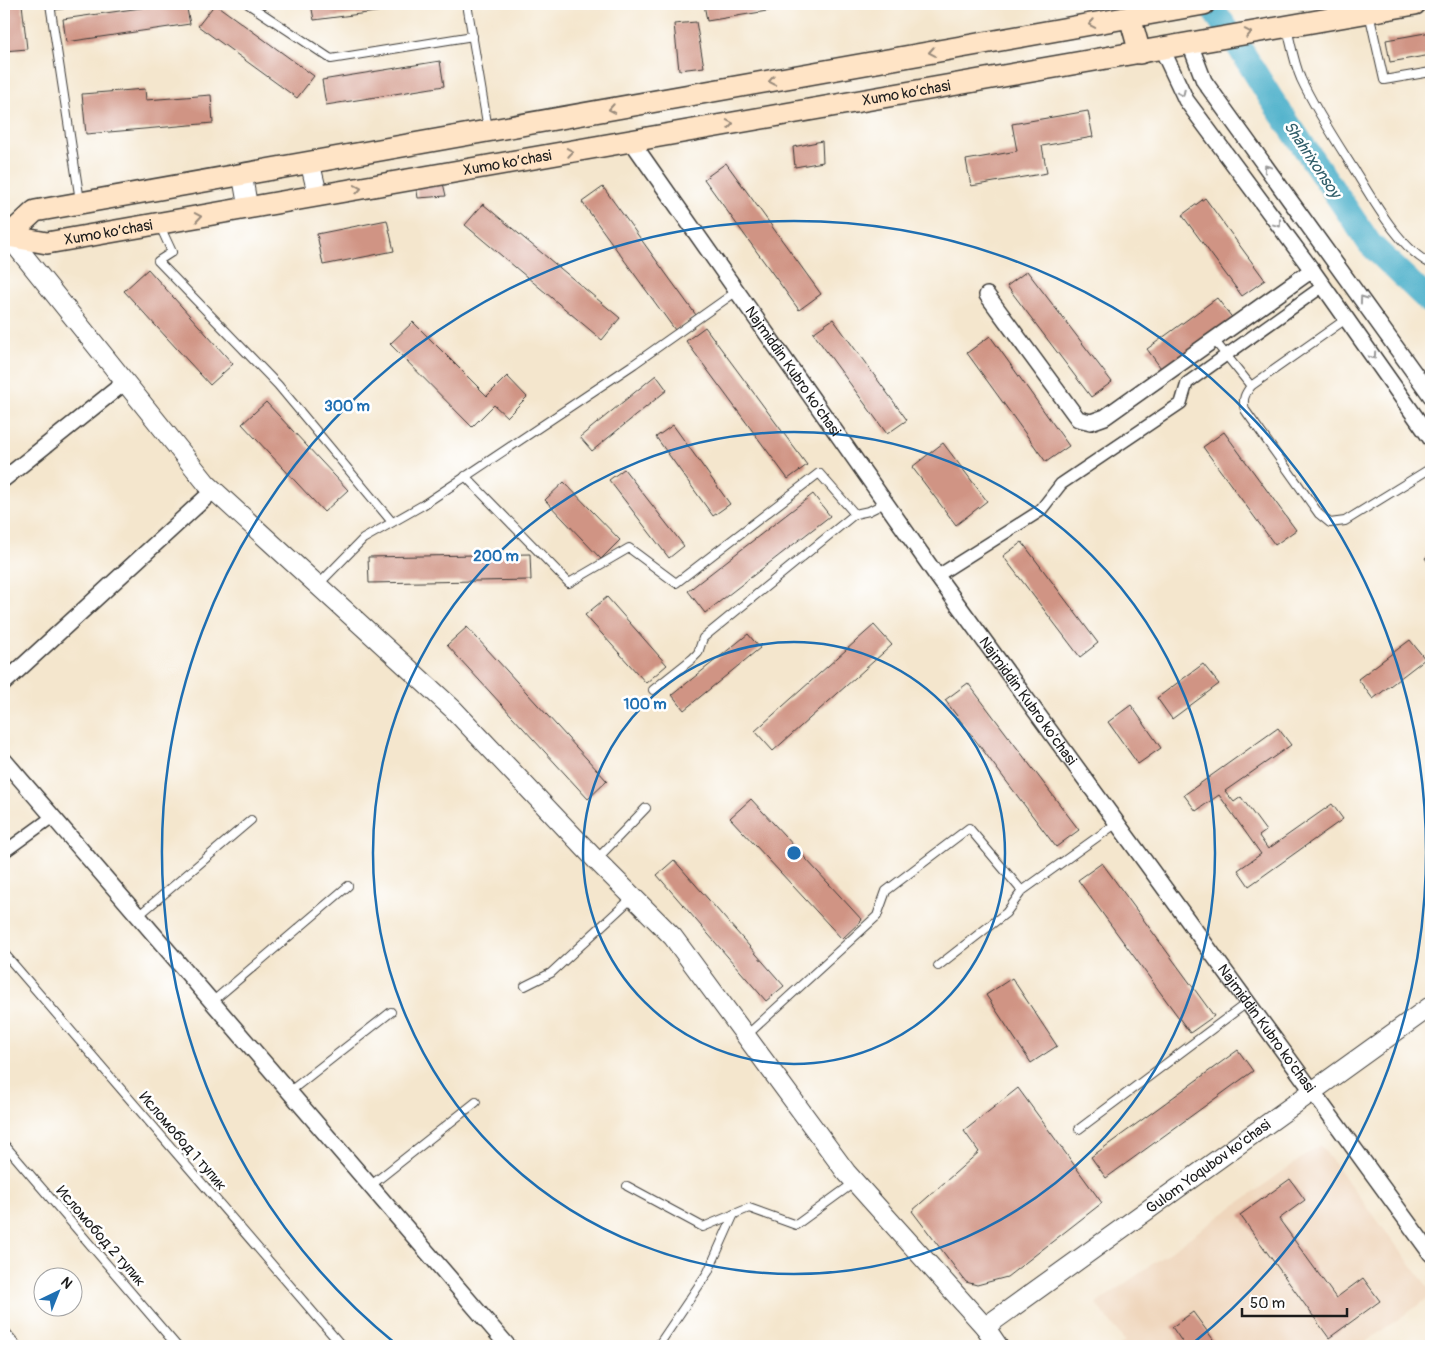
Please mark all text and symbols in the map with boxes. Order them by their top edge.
one-way arrow [1087,18,1096,28]
one-way arrow [1243,28,1252,39]
one-way arrow [927,47,936,57]
one-way arrow [767,75,776,85]
street label: Xumo ko’chasi [861,76,952,110]
one-way arrow [1176,88,1187,97]
one-way arrow [607,104,616,114]
water label: Shahrixonsoy [1279,117,1346,203]
one-way arrow [726,120,735,130]
street label: Xumo ko’chasi [462,146,553,180]
one-way arrow [566,148,575,158]
one-way arrow [1264,164,1273,174]
one-way arrow [354,185,363,195]
one-way arrow [194,212,203,222]
street label: Xumo ko’chasi [63,216,154,250]
one-way arrow [1272,218,1281,228]
one-way arrow [1360,295,1369,305]
street label: Najmiddin Kubro ko'chasi [740,303,845,440]
one-way arrow [1367,350,1376,360]
text: 300 m [324,397,370,416]
text: 200 m [473,547,519,566]
street label: Najmiddin Kubro ko'chasi [974,633,1081,769]
text: 100 m [624,695,666,714]
centre of rings [785,844,803,862]
street label: Najmiddin Kubro ko'chasi [1213,961,1319,1097]
street label: Исломобод 1 тупик [135,1088,231,1195]
street label: Gulom Yoqubov ko'chasi [1142,1115,1275,1218]
street label: Исломобод 2 тупик [52,1182,150,1291]
north arrow [32,1268,82,1318]
text: N [57,1273,76,1292]
scale bar [1242,1285,1348,1317]
text: 50 m [1250,1294,1285,1313]

